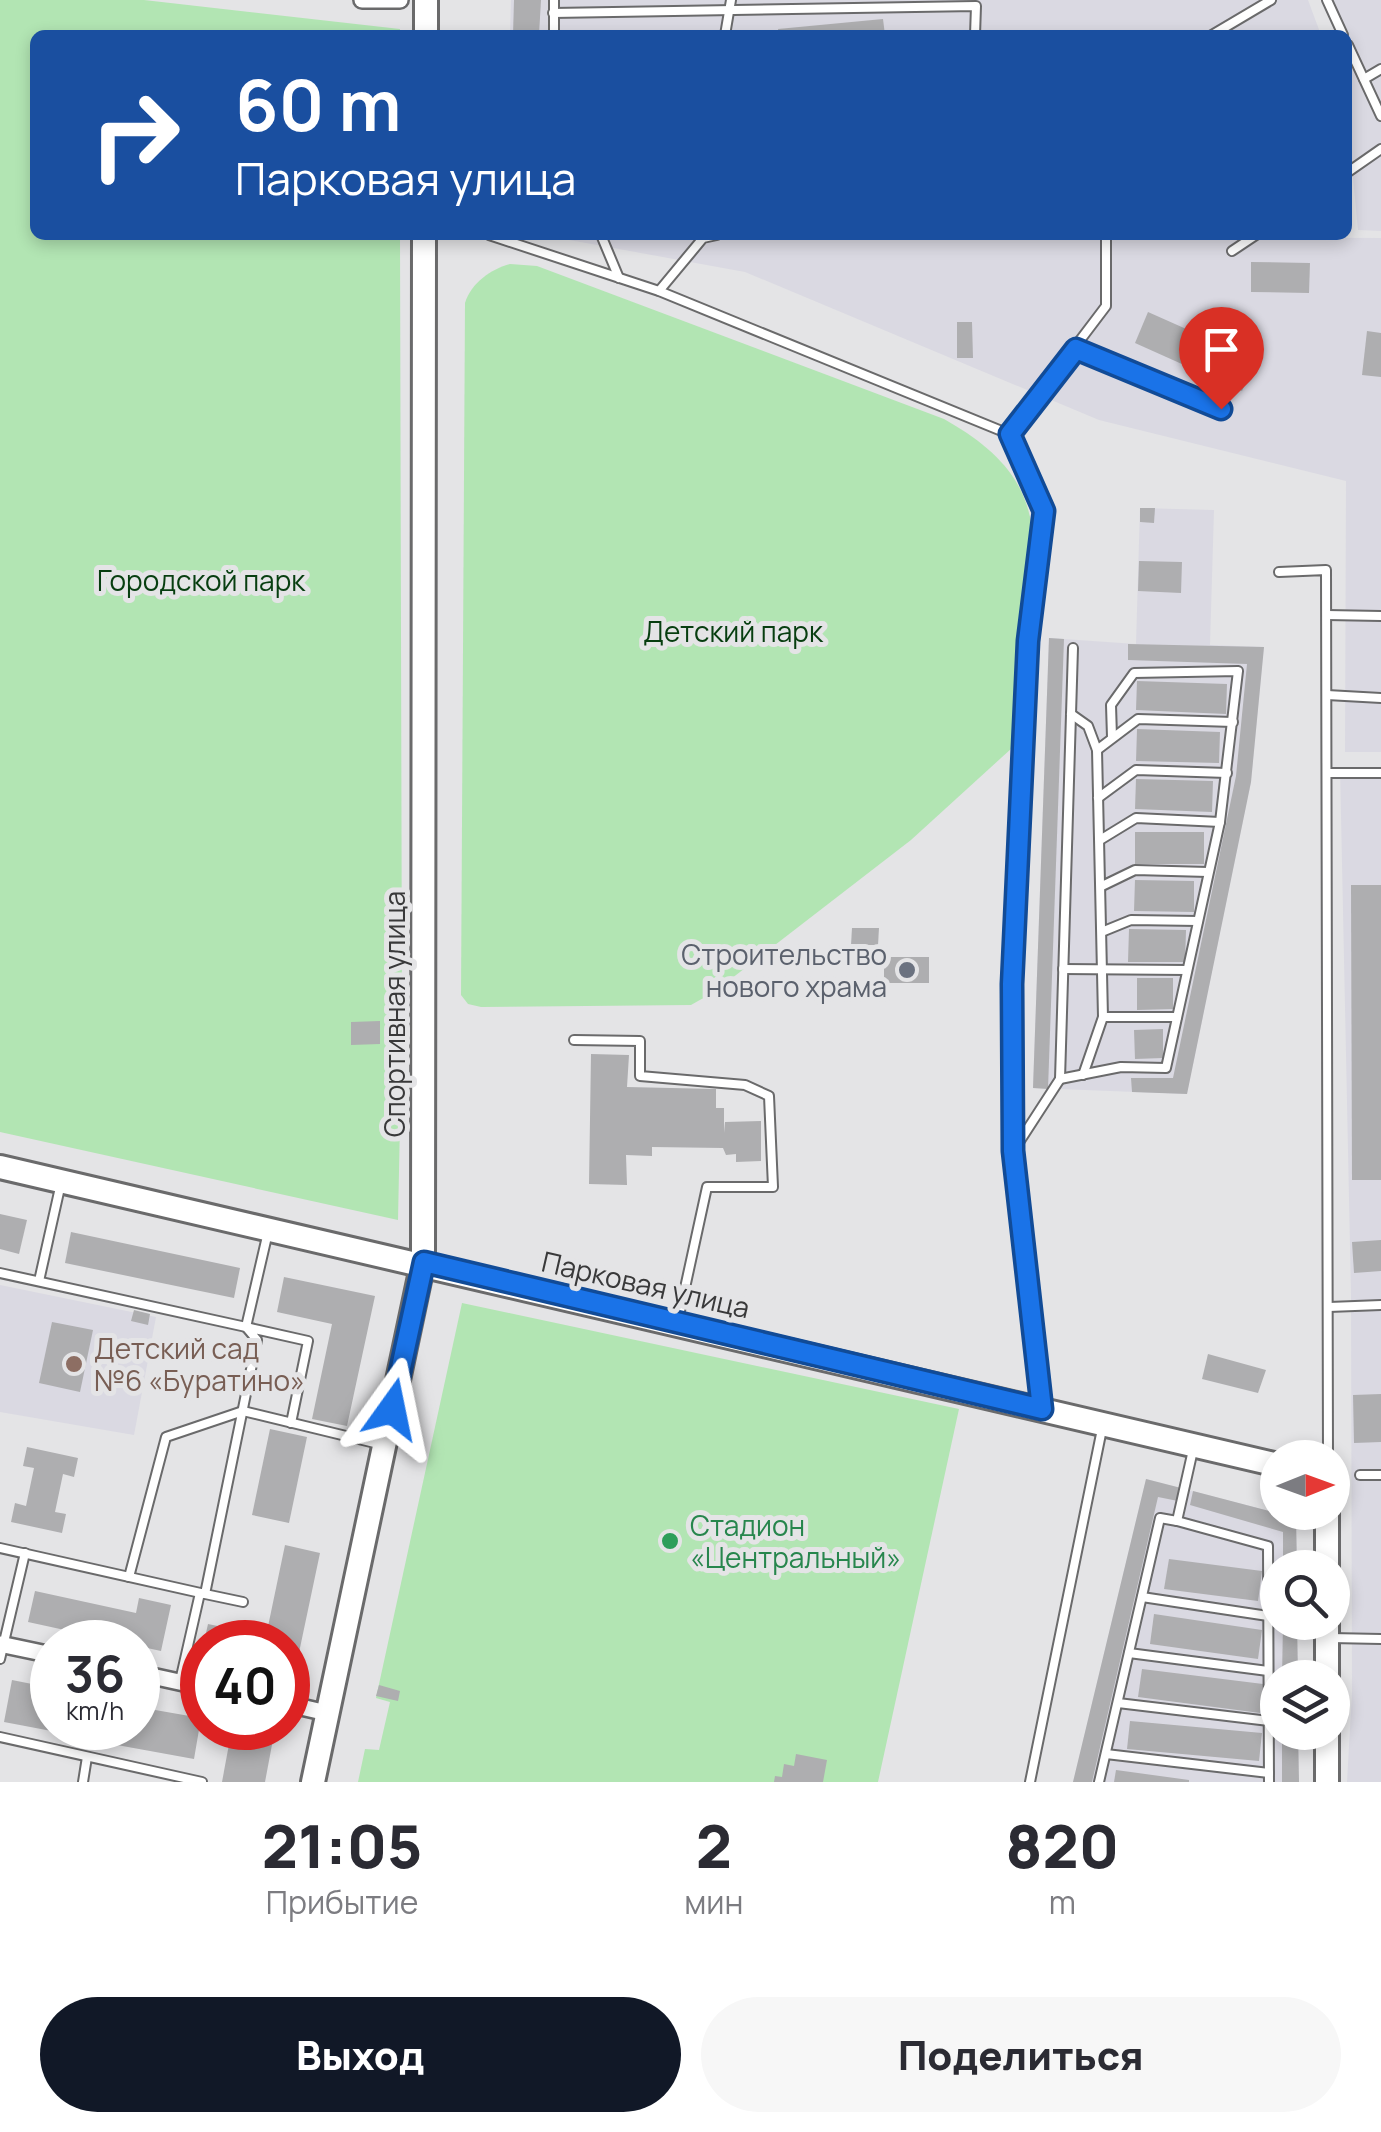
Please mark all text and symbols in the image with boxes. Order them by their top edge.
text: 60 m [235,56,402,152]
icon: right [70,70,200,200]
text: Парковая улица [235,147,576,209]
pin [1179,307,1264,410]
icon: arrive [1194,322,1249,377]
park label: Городской парк [97,561,306,599]
park label: Детский парк [643,612,824,650]
street label: Спортивная улица [375,891,413,1137]
place label: Строительство нового храма [681,935,887,1005]
marker: Строительство нового храма [896,959,918,981]
street label: Парковая улица [538,1242,754,1326]
place label: Детский сад №6 «Буратино» [94,1329,305,1399]
marker: Детский сад №6 «Буратино» [63,1353,85,1375]
position arrow [340,1357,444,1461]
north arrow [1260,1440,1350,1530]
map controls [1260,1440,1350,1750]
place label: Стадион «Центральный» [690,1506,901,1576]
marker: Стадион «Центральный» [659,1530,681,1552]
button: search [1260,1550,1350,1640]
speed limit sign: 40 [180,1620,310,1750]
text: 36 [65,1639,125,1707]
button: layers [1260,1660,1350,1750]
text: km/h [66,1693,124,1728]
text: 21:05 [262,1804,422,1886]
text: 2 [696,1804,732,1886]
text: 820 [1005,1804,1119,1886]
text: Прибытие [266,1880,418,1924]
text: мин [684,1880,743,1924]
text: m [1049,1880,1076,1924]
button: Выход [40,1997,681,2112]
button: Поделиться [701,1997,1341,2112]

